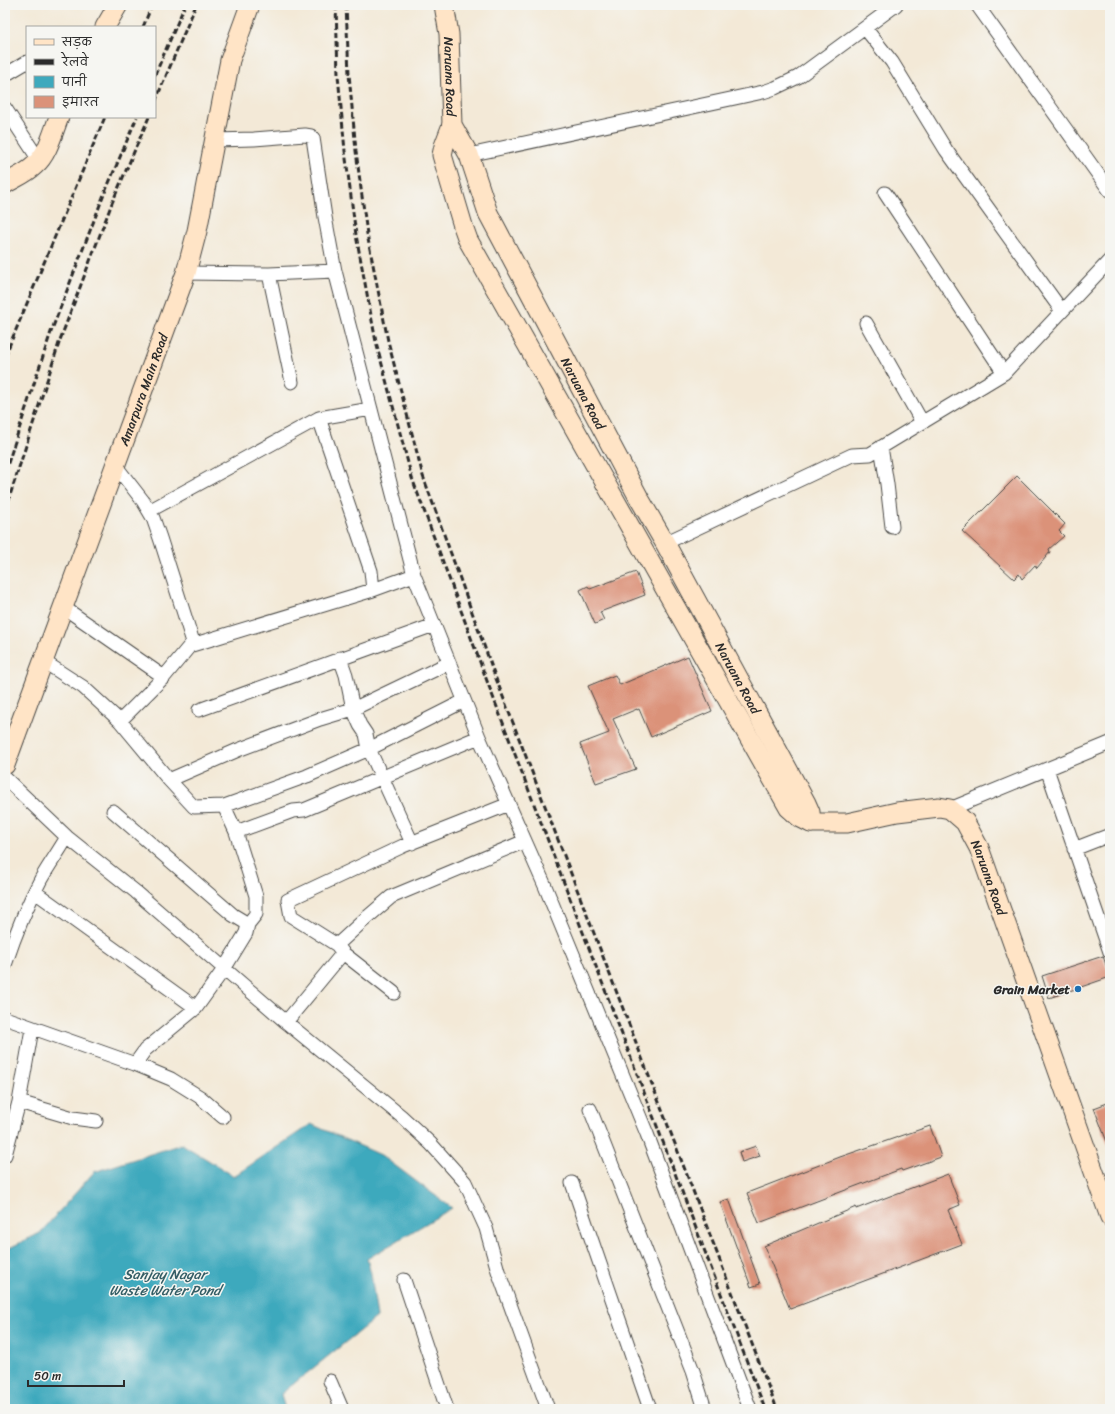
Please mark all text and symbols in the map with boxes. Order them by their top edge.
legend [26,26,156,118]
text: सड़क [61,31,93,53]
street label: Naruana Road [438,37,463,118]
text: रेलवे [60,51,89,73]
text: पानी [61,71,87,93]
text: इमारत [62,91,100,113]
street label: Amarpura Main Road [112,329,175,450]
street label: Naruana Road [555,353,613,435]
street label: Naruana Road [709,638,768,719]
street label: Naruana Road [965,835,1014,920]
place label: Grain Market [993,978,1070,1001]
marker: Grain Market [1073,984,1083,994]
water label: Sanjay Nagar Waste Water Pond [109,1262,224,1303]
scale bar [28,1362,124,1388]
text: 50 m [34,1365,61,1387]

